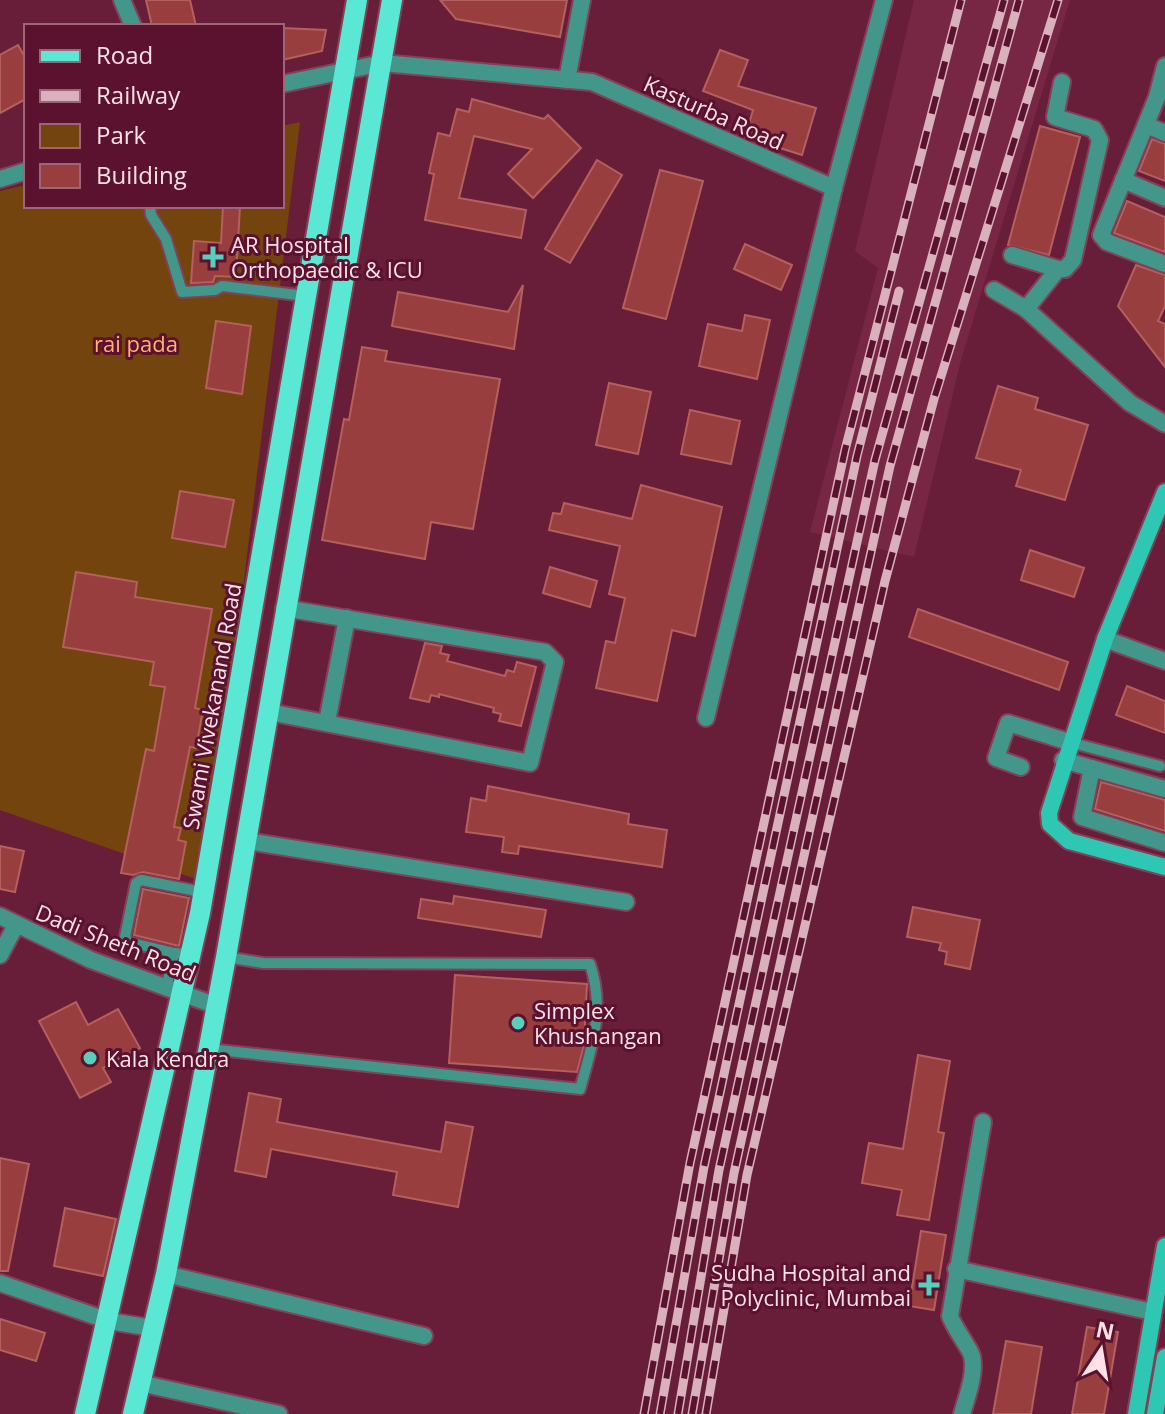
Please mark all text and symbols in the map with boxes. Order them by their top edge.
legend [24,24,284,208]
text: Road [96,38,153,71]
street label: Kasturba Road [639,68,789,156]
text: Railway [96,78,181,111]
text: Park [96,118,147,151]
text: Building [96,158,187,191]
place label: AR Hospital Orthopaedic & ICU [231,229,423,284]
marker: AR Hospital Orthopaedic & ICU [202,246,224,268]
park label: rai pada [94,328,178,358]
street label: Swami Vivekanand Road [175,580,247,832]
street label: Dadi Sheth Road [31,896,201,988]
place label: Simplex Khushangan [534,995,662,1050]
marker: Simplex Khushangan [509,1014,527,1032]
place label: Kala Kendra [106,1043,229,1073]
marker: Kala Kendra [81,1049,99,1067]
place label: Sudha Hospital and Polyclinic, Mumbai [711,1257,911,1312]
marker: Sudha Hospital and Polyclinic, Mumbai [918,1274,940,1296]
north arrow [1061,1310,1141,1390]
text: N [1093,1313,1117,1346]

